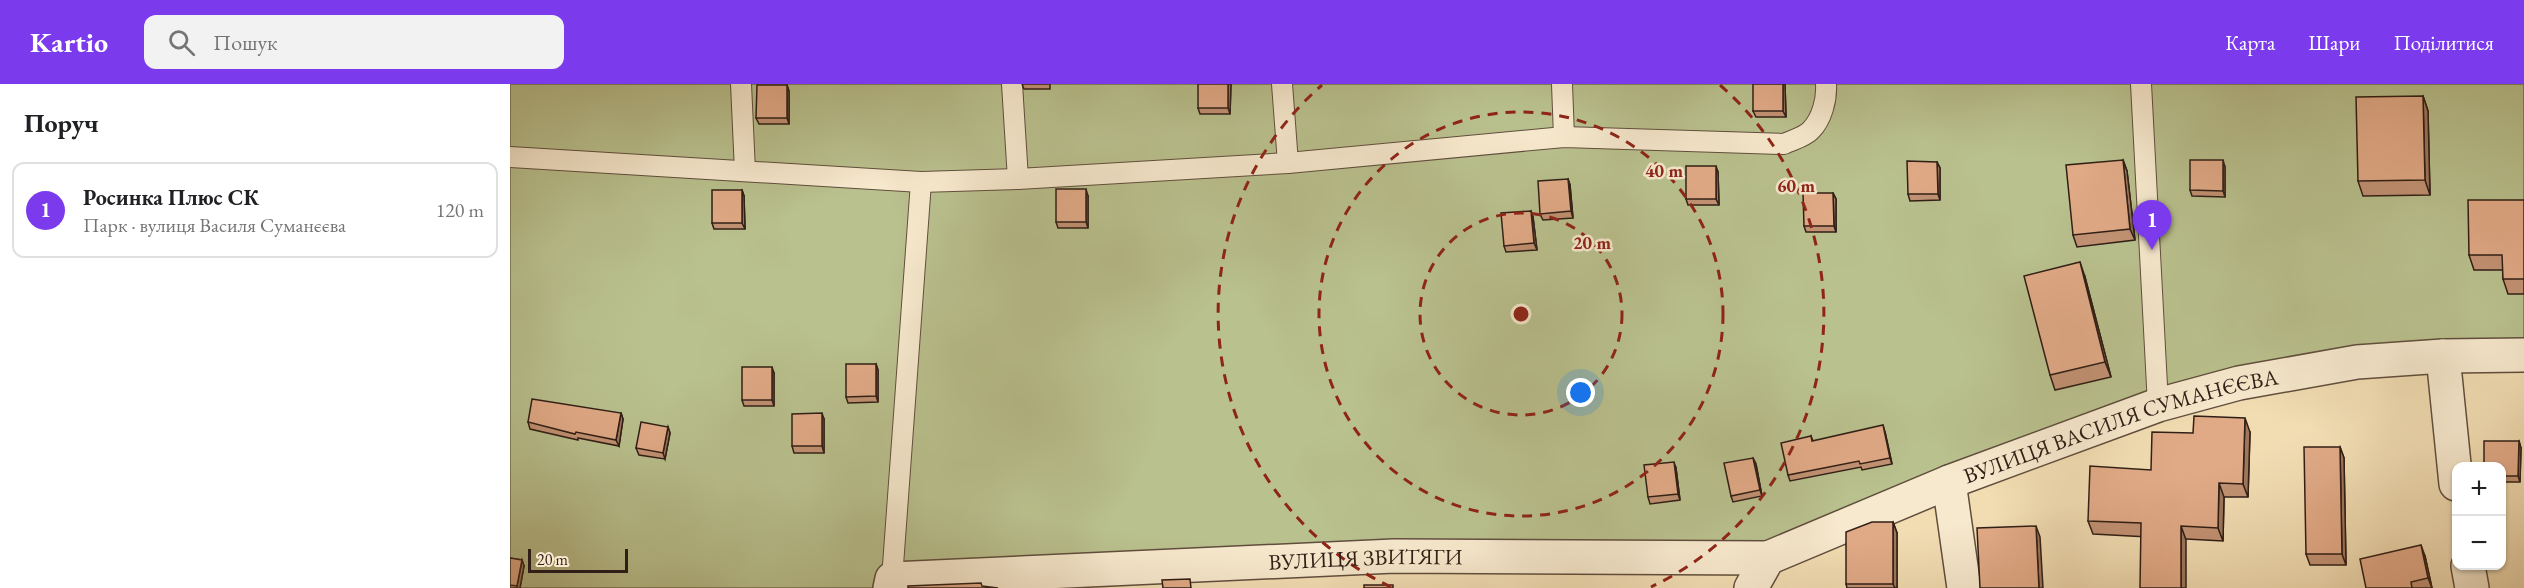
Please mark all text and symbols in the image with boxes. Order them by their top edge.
search box [144,15,564,69]
text: Kartio [30,24,108,60]
icon: search [165,26,198,59]
text: Пошук [213,28,278,57]
text: Карта [2225,29,2275,56]
text: Шари [2308,29,2360,56]
text: Поділитися [2393,29,2494,56]
text: Поруч [24,106,99,140]
text: 40 m [1645,159,1683,182]
text: 60 m [1777,174,1815,197]
text: Росинка Плюс СК [83,183,259,212]
text: 1 [40,197,51,223]
text: 120 m [436,197,484,223]
pin: 1 [2132,200,2172,250]
text: Парк · вулиця Василя Суманєєва [83,212,346,238]
text: 20 m [1573,231,1611,254]
centre of rings [1511,304,1531,324]
street label: ВУЛИЦЯ ВАСИЛЯ СУМАНЄЄВА [1960,362,2281,490]
your location [1566,378,1595,407]
map controls [2452,462,2506,570]
button: + [2452,462,2506,516]
button: − [2452,516,2506,570]
street label: ВУЛИЦЯ ЗВИТЯГИ [1268,542,1463,577]
scale bar [528,546,628,574]
text: 20 m [537,549,568,570]

